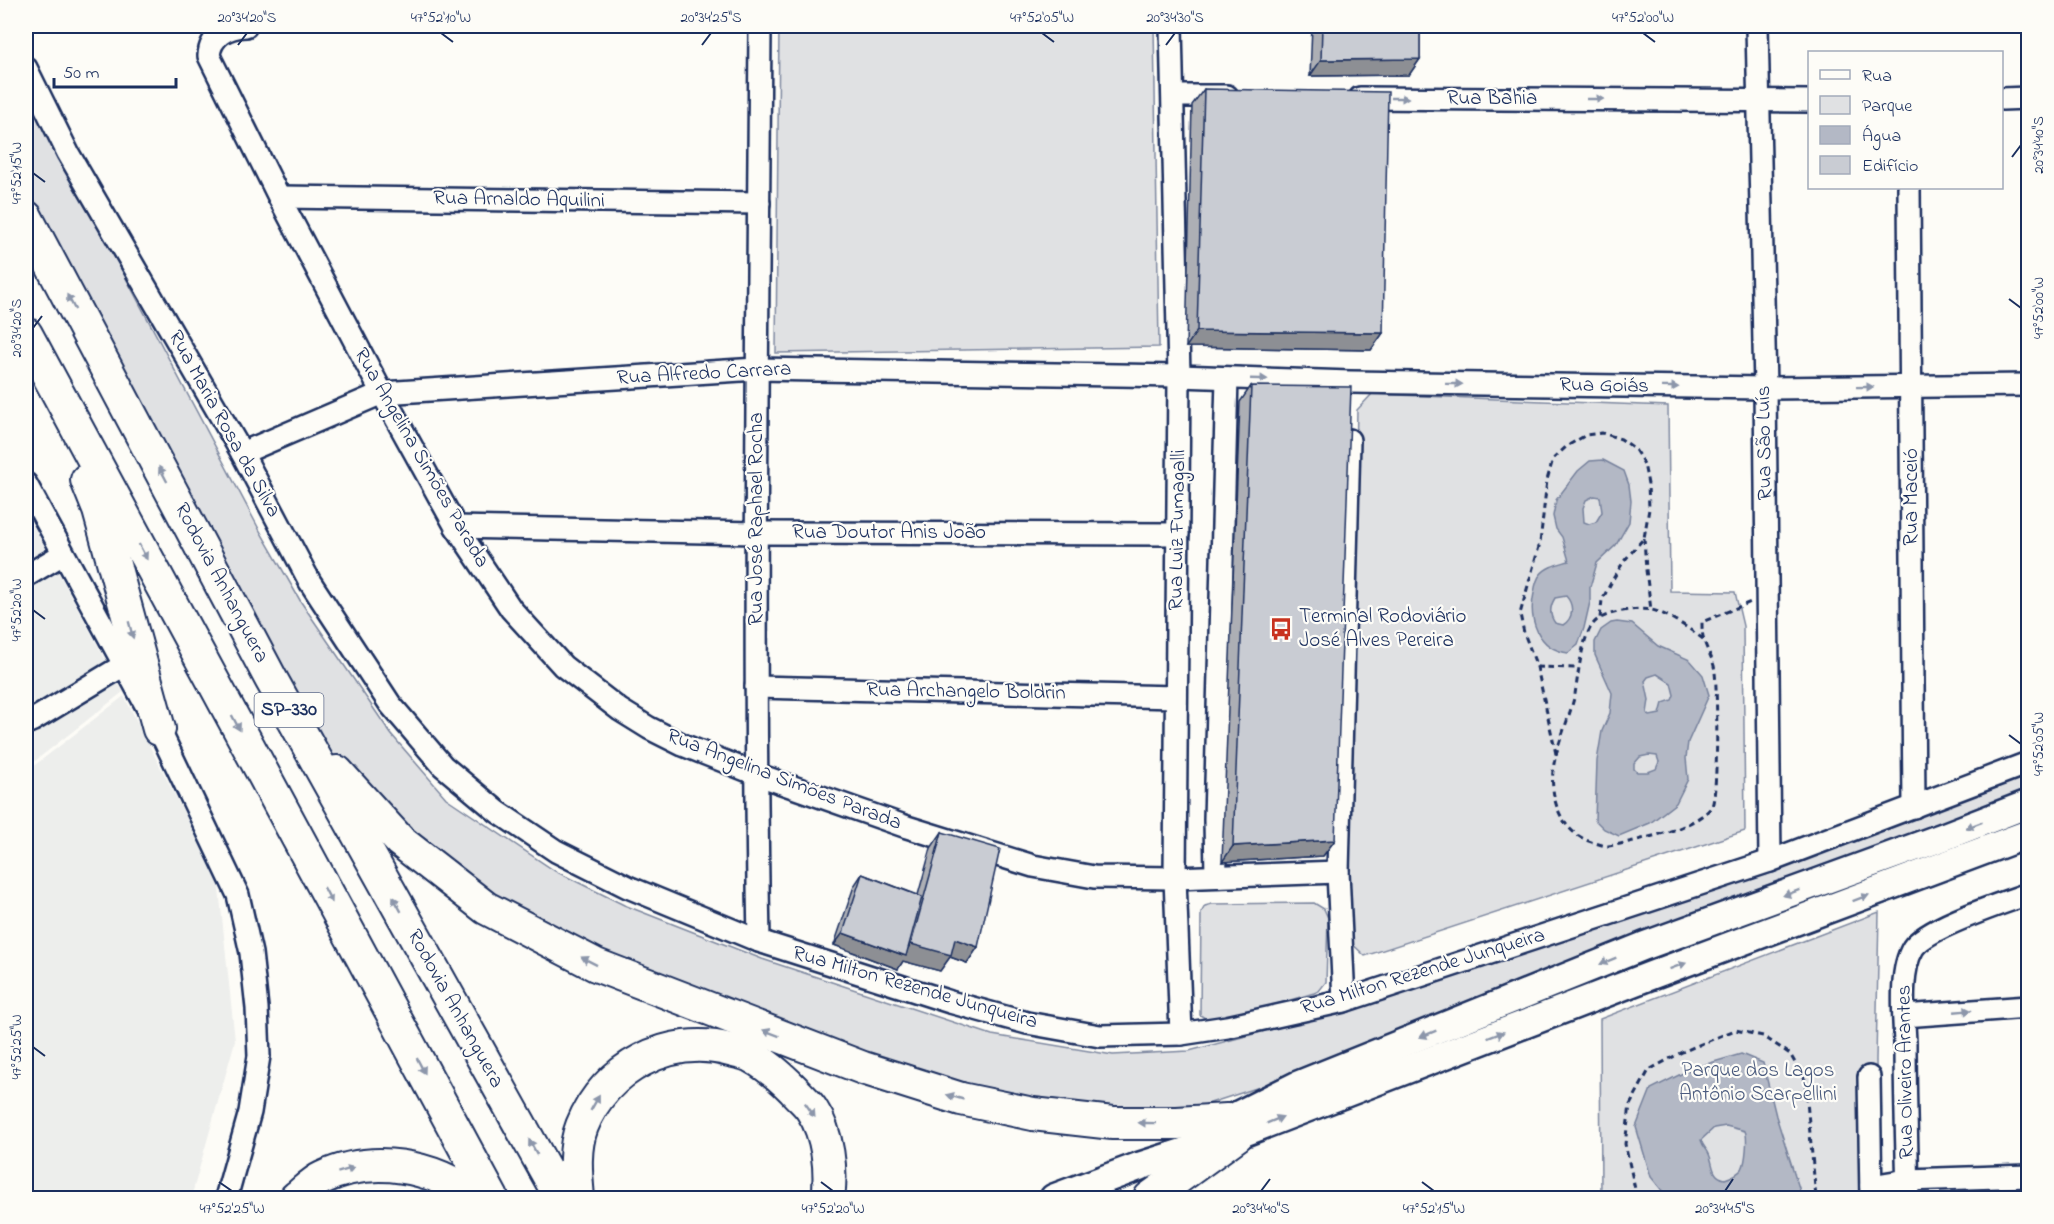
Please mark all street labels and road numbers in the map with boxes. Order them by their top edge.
street label: Rua Bahia [1447,84,1537,114]
street label: Rua Arnaldo Aquilini [433,184,605,216]
street label: Rua Maria Rosa da Silva [160,325,288,523]
street label: Rua Angelina Simões Parada [344,342,496,575]
street label: Rua Alfredo Carrara [616,354,792,394]
street label: Rua Goiás [1559,370,1649,402]
street label: Rua São Luís [1749,385,1781,501]
street label: Rua José Raphael Rocha [742,412,772,626]
street label: Rua Maceió [1897,448,1927,546]
street label: Rua Luiz Fumagalli [1162,449,1196,611]
street label: Rodovia Anhanguera [164,498,276,669]
street label: Rua Doutor Anis João [792,518,986,548]
street label: Rua Archangelo Boldrin [866,675,1066,711]
road number: SP-330 [254,693,324,727]
street label: Rua Angelina Simões Parada [661,721,906,841]
street label: Rua Milton Rezende Junqueira [1297,921,1549,1023]
street label: Rodovia Anhanguera [397,924,511,1095]
street label: Rua Milton Rezende Junqueira [789,939,1041,1037]
street label: Rua Oliveiro Arantes [1889,985,1923,1159]

